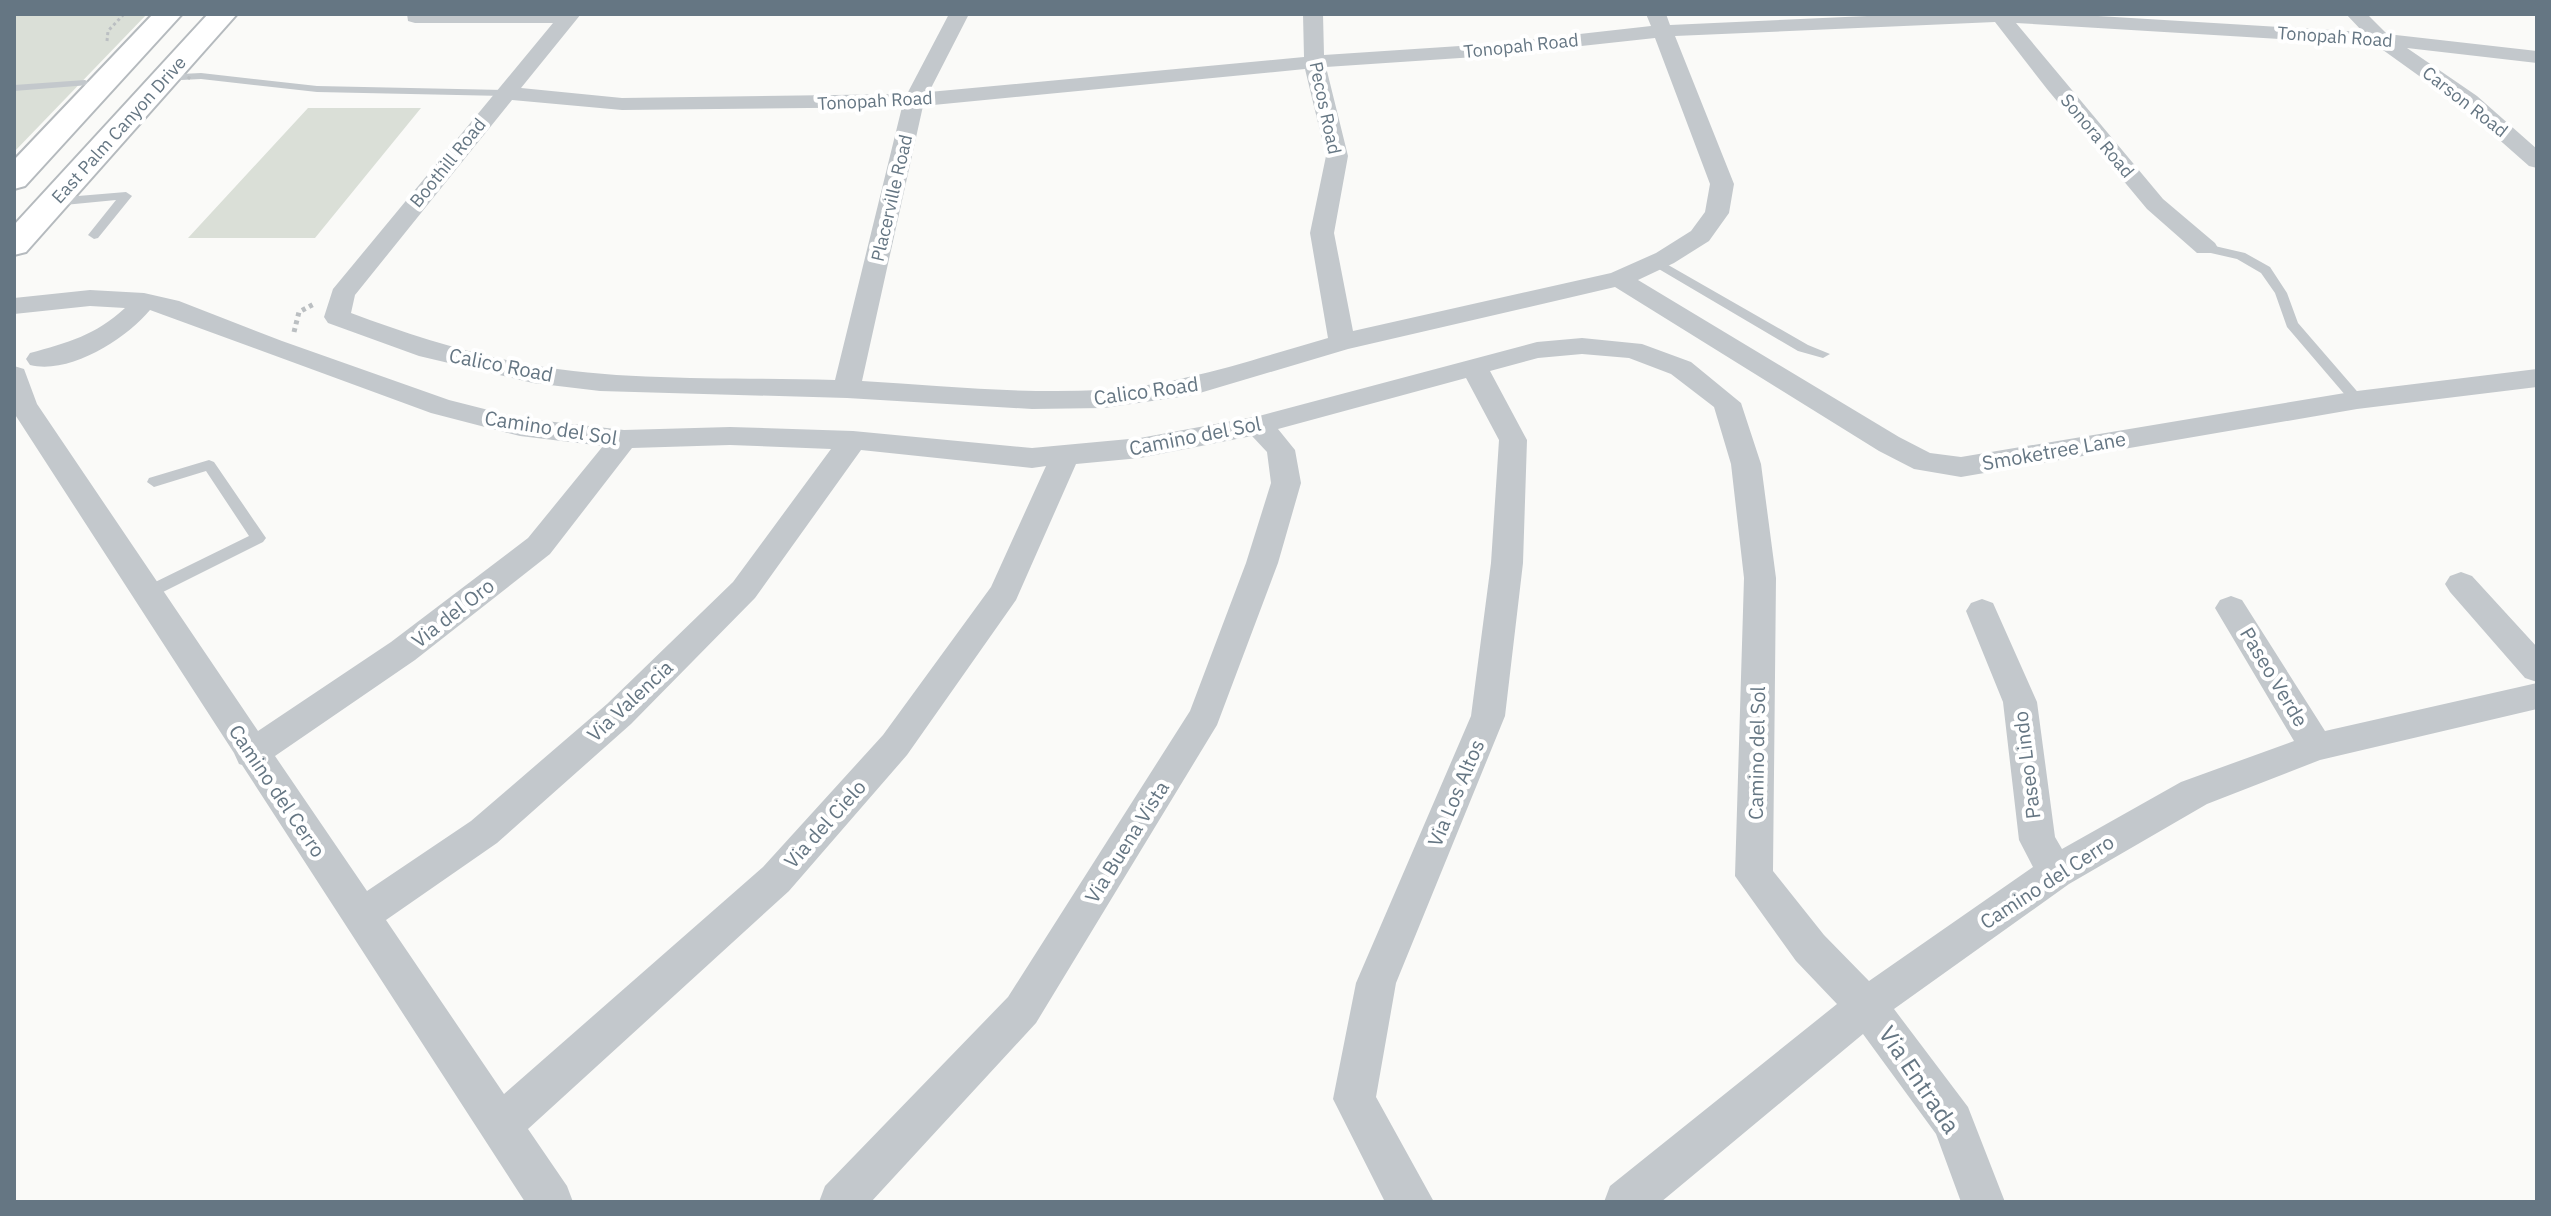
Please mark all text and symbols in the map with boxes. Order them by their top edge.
street label: Tonopah Road [2277,21,2393,52]
street label: Tonopah Road [1462,28,1580,63]
street label: East Palm Canyon Drive [46,51,191,208]
street label: Pecos Road [1304,60,1346,156]
street label: Carson Road [2418,61,2513,142]
street label: Tonopah Road [817,86,933,115]
street label: Sonora Road [2056,89,2139,182]
street label: Boothill Road [405,113,491,212]
street label: Placerville Road [866,132,917,264]
street label: Calico Road [447,341,555,388]
street label: Calico Road [1092,370,1200,411]
street label: Camino del Sol [483,404,619,451]
street label: Camino del Sol [1127,409,1263,462]
street label: Smoketree Lane [1980,425,2128,476]
street label: Via del Oro [406,572,500,653]
street label: Paseo Verde [2234,622,2315,732]
street label: Via Valencia [581,654,679,747]
street label: Camino del Sol [1742,686,1771,820]
street label: Paseo Lindo [2006,710,2047,821]
street label: Camino del Cerro [223,719,332,862]
street label: Via Los Altos [1421,735,1490,851]
street label: Via del Cielo [778,774,872,874]
street label: Via Buena Vista [1078,775,1175,908]
street label: Camino del Cerro [1974,828,2119,935]
street label: Via Entrada [1872,1019,1968,1140]

